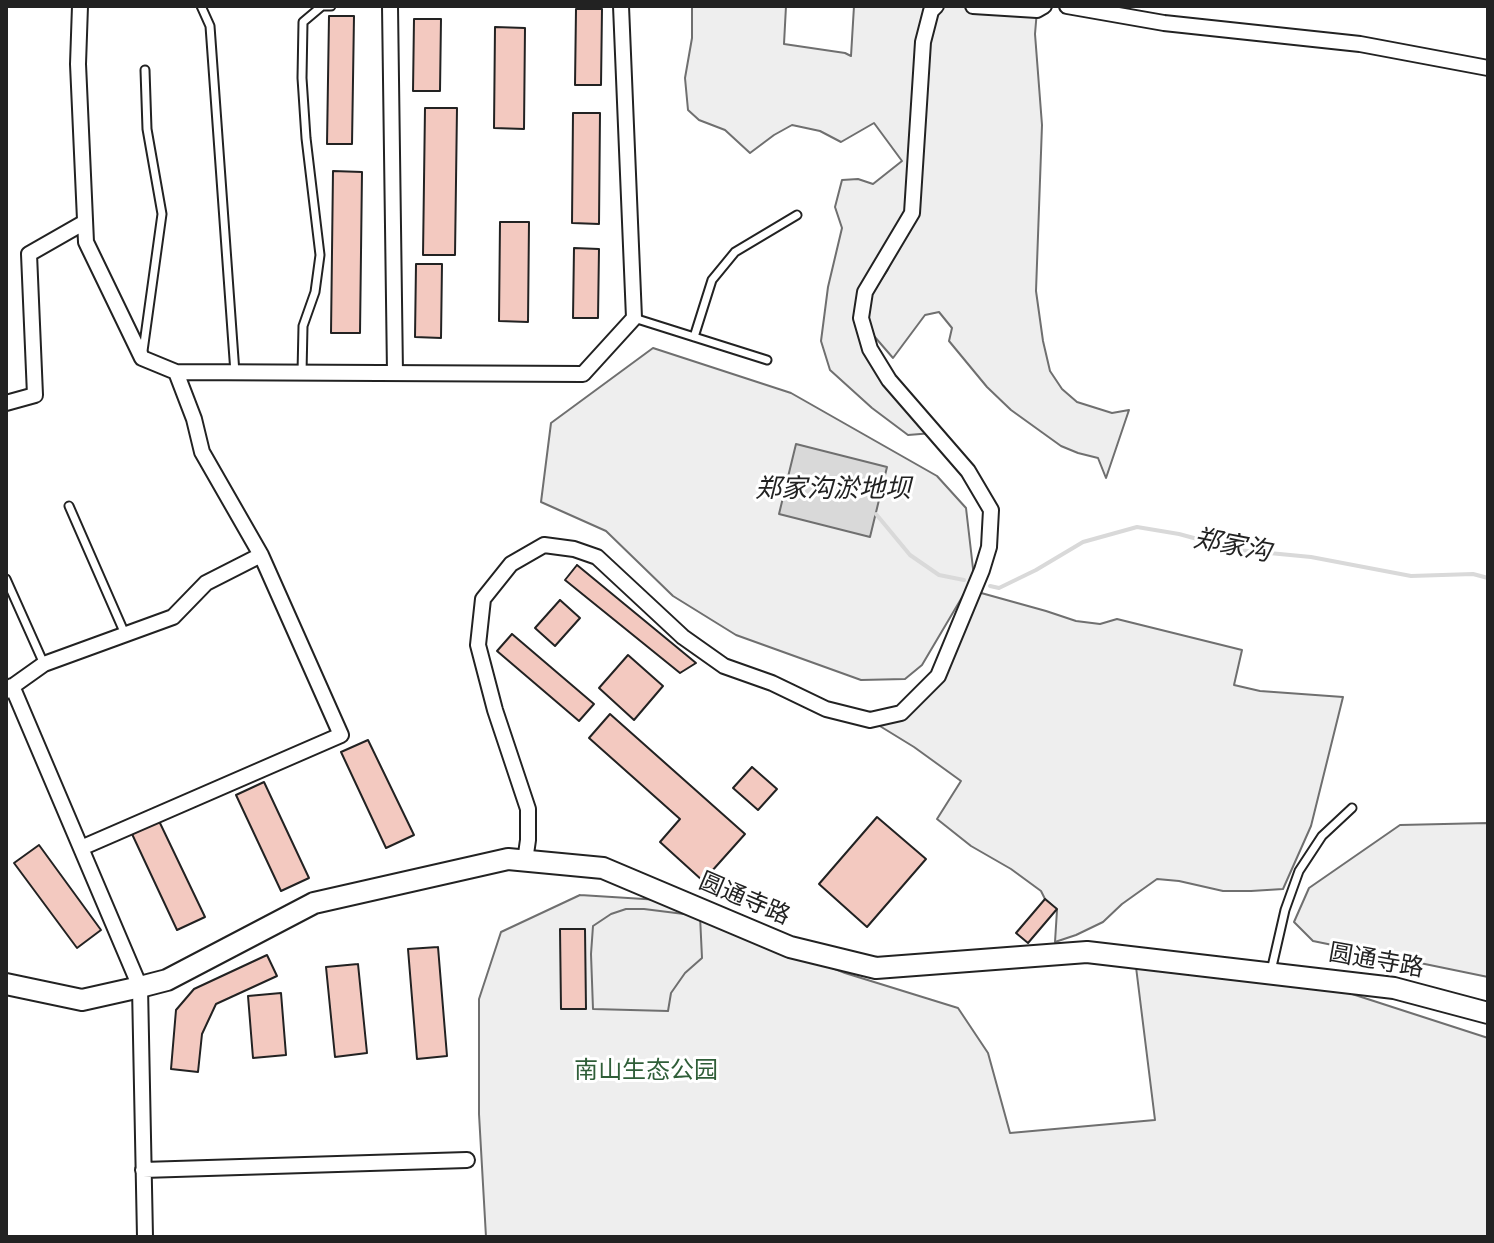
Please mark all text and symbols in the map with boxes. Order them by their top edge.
water label: 郑家沟淤地坝 [755,474,911,506]
water label: 郑家沟 [1191,524,1273,570]
street label: 圆通寺路 [694,868,794,932]
street label: 圆通寺路 [1326,939,1426,985]
park label: 南山生态公园 [574,1058,718,1086]

